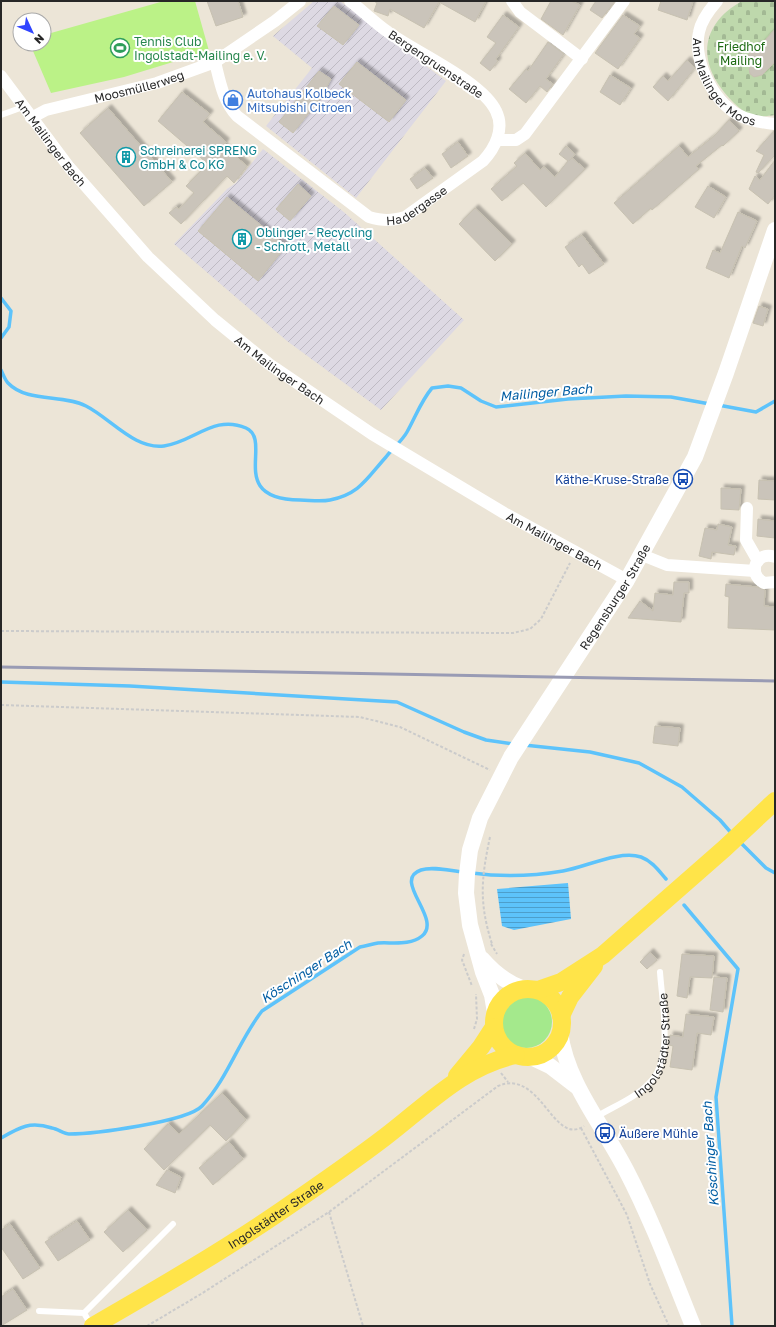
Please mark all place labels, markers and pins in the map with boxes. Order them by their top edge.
place label: Tennis Club Ingolstadt-Mailing e. V. [134,34,267,63]
sports icon: Tennis Club Ingolstadt-Mailing e. V. [109,37,131,59]
place label: Autohaus Kolbeck Mitsubishi Citroen [247,86,352,115]
shop icon: Autohaus Kolbeck Mitsubishi Citroen [222,89,244,111]
place label: Schreinerei SPRENG GmbH & Co KG [140,143,257,172]
building icon: Schreinerei SPRENG GmbH & Co KG [115,146,137,168]
place label: Oblinger - Recycling - Schrott, Metall [256,225,372,254]
building icon: Oblinger - Recycling - Schrott, Metall [231,228,253,250]
bus stop icon: Käthe-Kruse-Straße [672,468,694,490]
place label: Käthe-Kruse-Straße [555,472,669,487]
bus stop icon: Äußere Mühle [594,1122,616,1144]
place label: Äußere Mühle [619,1126,698,1141]

